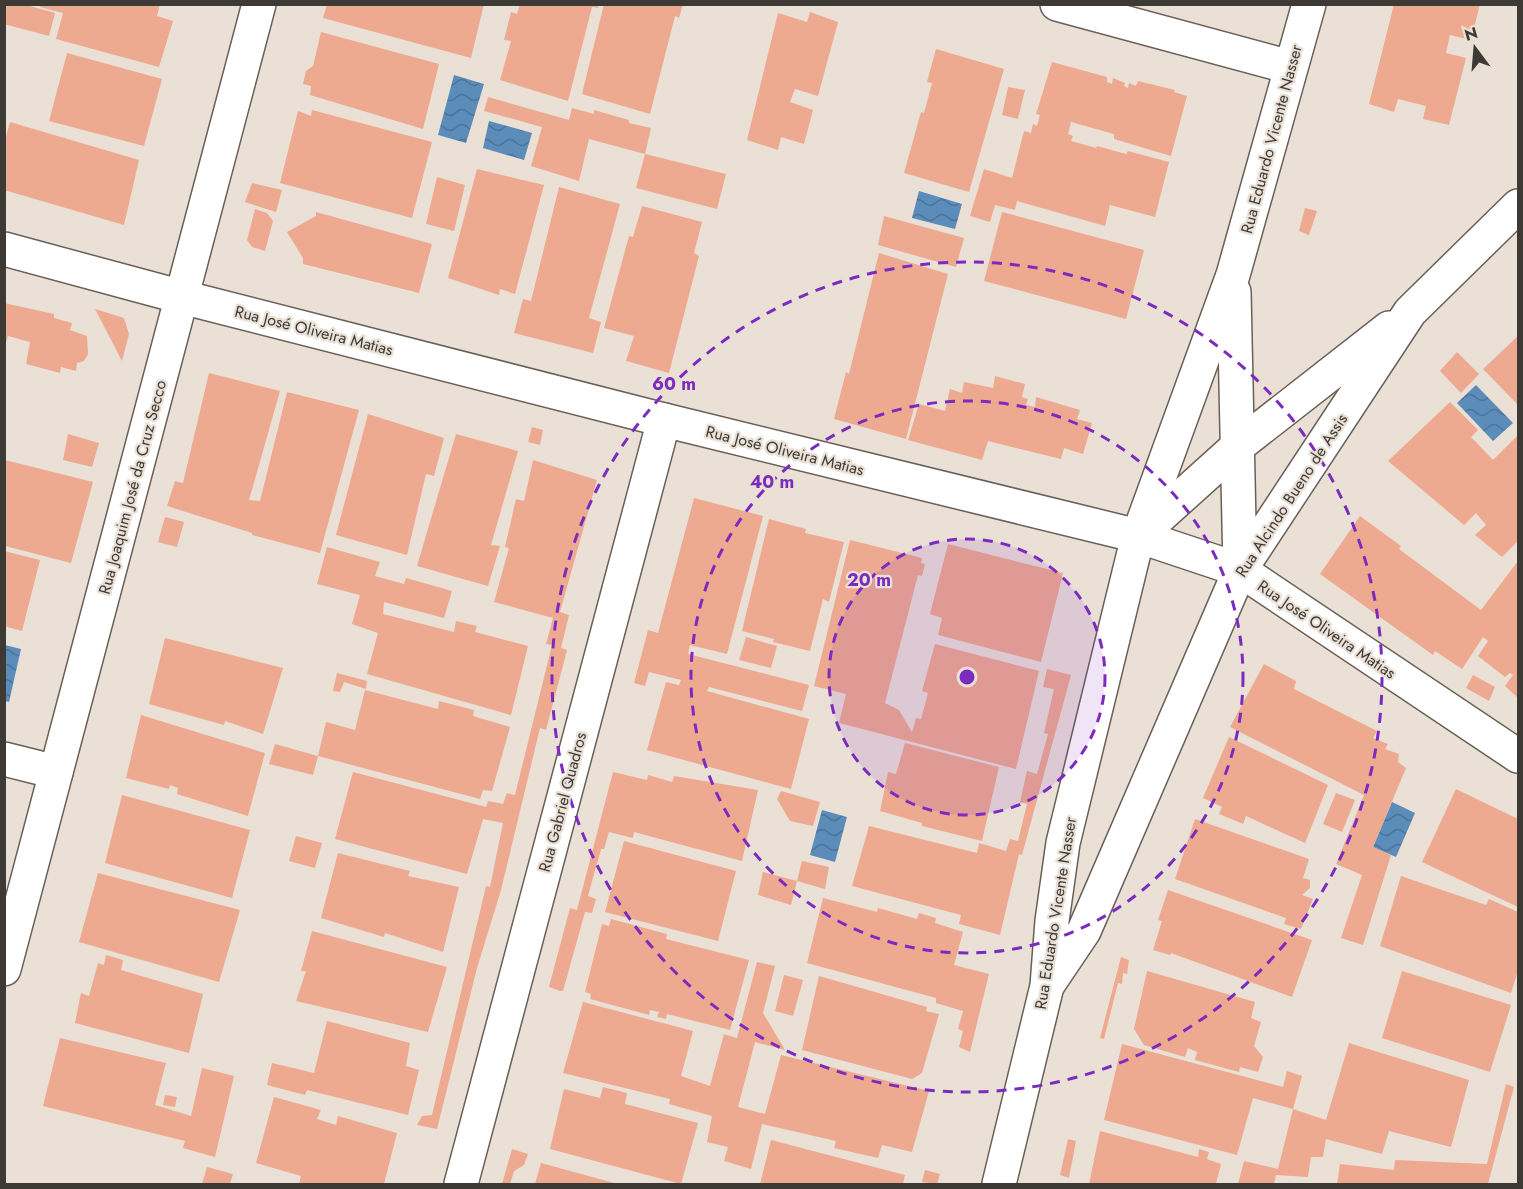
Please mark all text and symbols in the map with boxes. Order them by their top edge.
north arrow [1445,18,1505,78]
text: N [1462,21,1480,47]
street label: Rua Eduardo Vicente Nasser [1235,42,1308,236]
street label: Rua José Oliveira Matias [232,300,395,361]
text: 60 m [652,371,696,397]
street label: Rua Joaquim José da Cruz Secco [93,377,172,597]
street label: Rua Alcindo Bueno de Assis [1230,409,1353,582]
street label: Rua José Oliveira Matias [703,420,866,481]
text: 40 m [750,469,794,495]
text: 20 m [847,567,891,593]
street label: Rua José Oliveira Matias [1253,574,1400,684]
centre of rings [957,667,977,687]
street label: Rua Gabriel Quadros [533,730,592,875]
street label: Rua Eduardo Vicente Nasser [1029,815,1082,1011]

